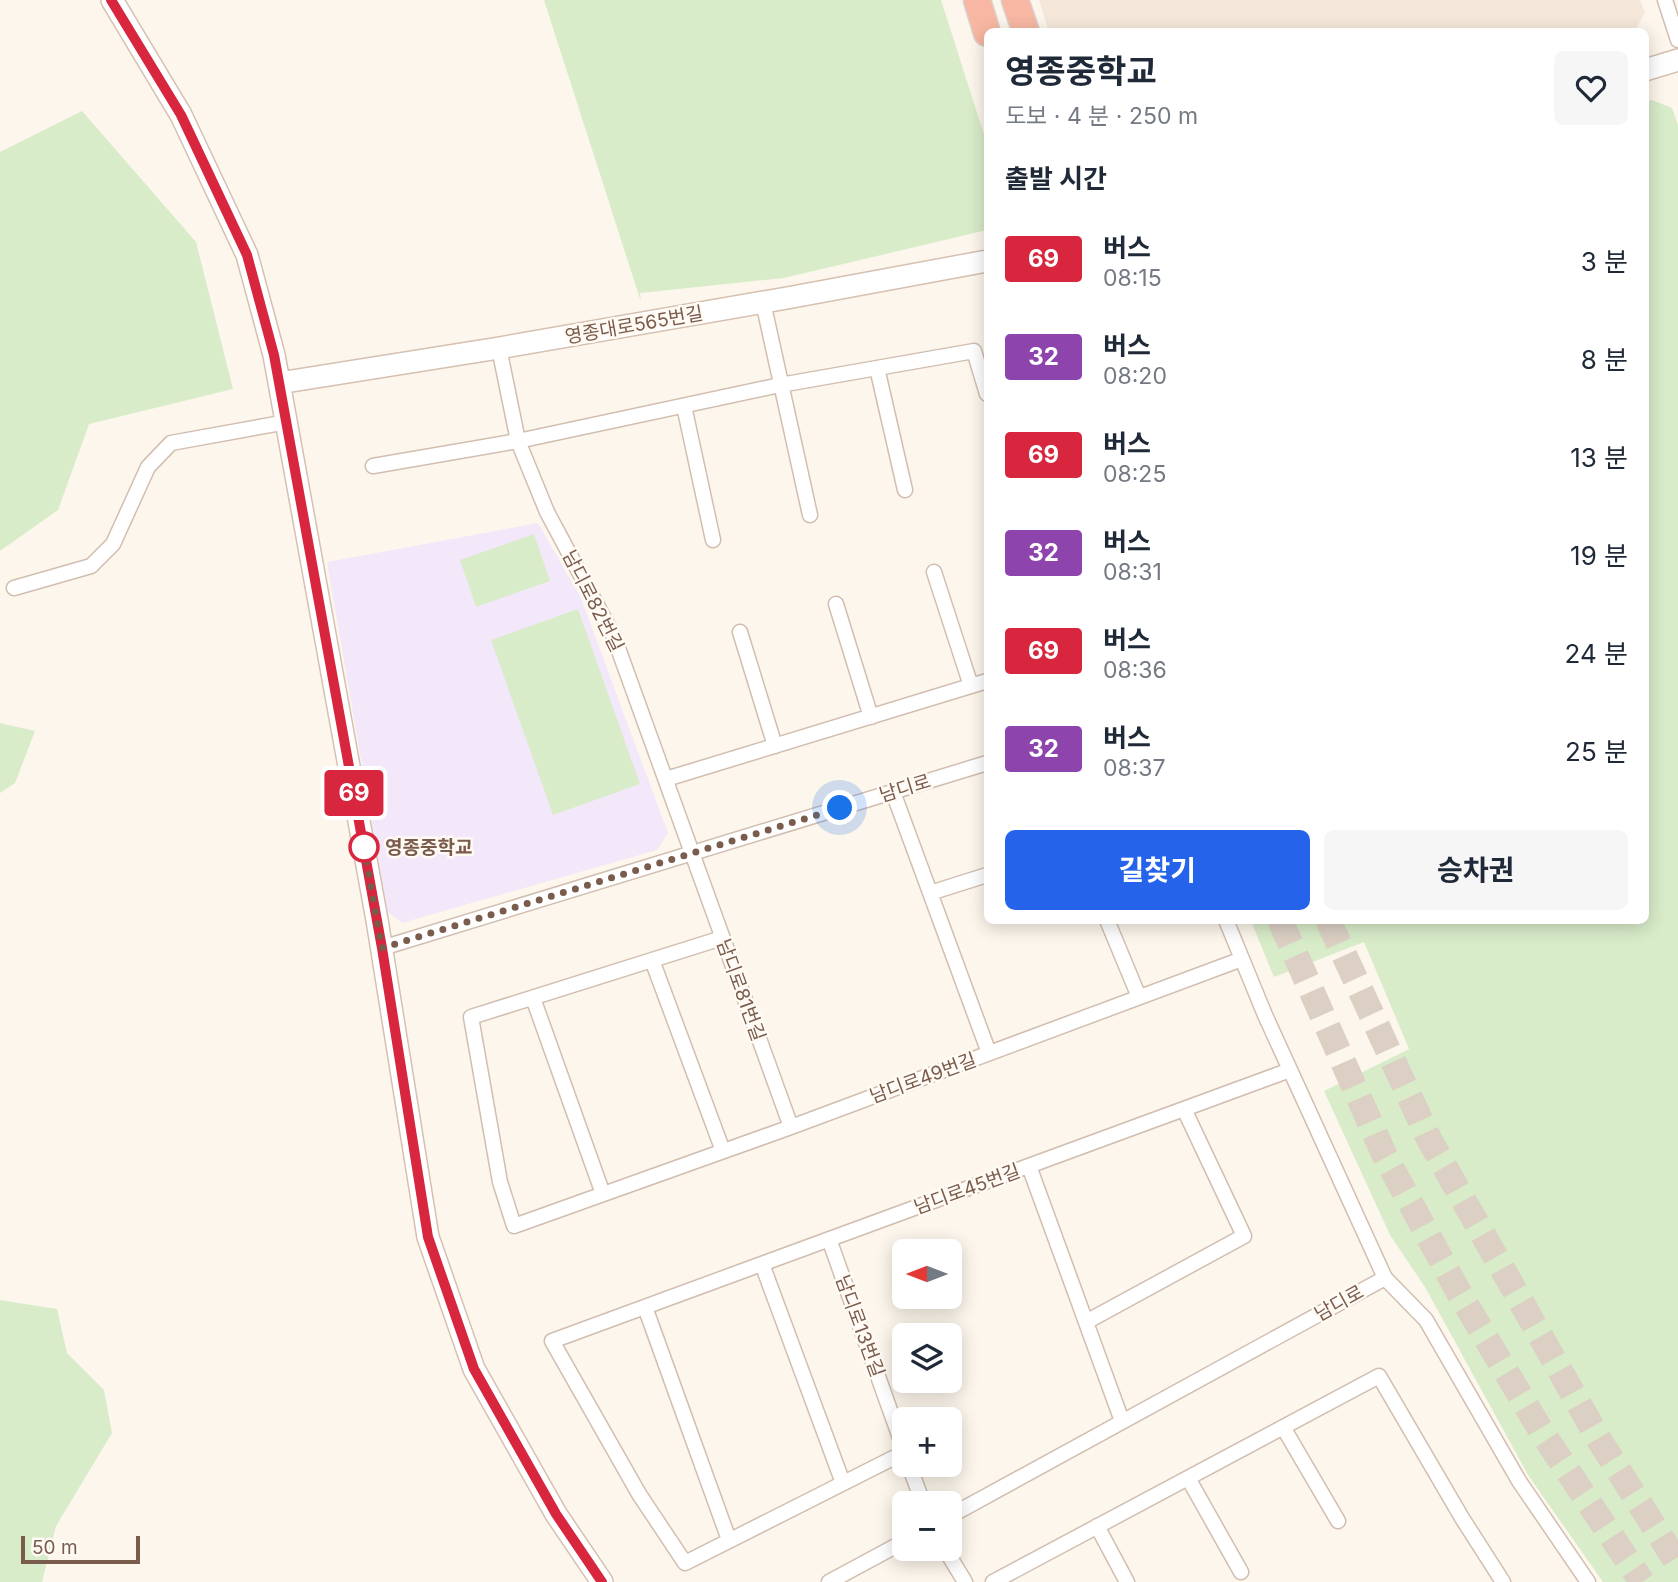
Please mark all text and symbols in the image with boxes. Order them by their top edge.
text: 영종중학교 [1005,51,1157,91]
button: heart [1554,51,1628,125]
text: 도보 · 4 분 · 250 m [1005,102,1198,130]
text: 출발 시간 [1005,163,1107,194]
text: 버스 [1103,232,1151,263]
text: 69 [1028,244,1059,273]
text: 3 분 [1581,246,1628,277]
text: 08:15 [1103,264,1162,292]
street label: 영종대로565번길 [563,302,705,348]
text: 버스 [1103,330,1151,361]
text: 32 [1028,342,1059,371]
text: 8 분 [1581,344,1628,375]
text: 08:20 [1103,362,1167,390]
text: 버스 [1103,428,1151,459]
text: 69 [1028,440,1059,469]
text: 13 분 [1570,442,1628,473]
text: 08:25 [1103,460,1166,488]
text: 버스 [1103,526,1151,557]
text: 32 [1028,538,1059,567]
text: 19 분 [1570,540,1628,571]
street label: 남디로82번길 [558,546,628,656]
text: 08:31 [1103,558,1162,586]
text: 버스 [1103,624,1151,655]
text: 69 [1028,636,1059,665]
text: 24 분 [1565,638,1628,669]
text: 08:36 [1103,656,1167,684]
text: 버스 [1103,722,1151,753]
text: 32 [1028,734,1059,763]
text: 25 분 [1565,736,1628,767]
text: 08:37 [1103,754,1166,782]
street label: 남디로 [877,769,933,807]
line badge: 69 [322,770,386,816]
text: 69 [338,778,370,807]
your location [822,790,857,825]
button: 길찾기 [1005,830,1310,910]
button: 승차권 [1324,830,1628,910]
marker: 영종중학교 [349,832,379,862]
place label: 영종중학교 [385,836,472,859]
street label: 남디로81번길 [712,936,770,1044]
street label: 남디로49번길 [867,1048,979,1108]
street label: 남디로45번길 [911,1159,1023,1219]
north arrow [892,1239,962,1309]
map controls [892,1239,962,1561]
street label: 남디로13번길 [831,1272,889,1380]
street label: 남디로 [1310,1280,1368,1326]
button: layers [892,1323,962,1393]
button: + [892,1407,962,1477]
button: − [892,1491,962,1561]
scale bar [21,1533,140,1565]
text: 50 m [32,1536,78,1559]

